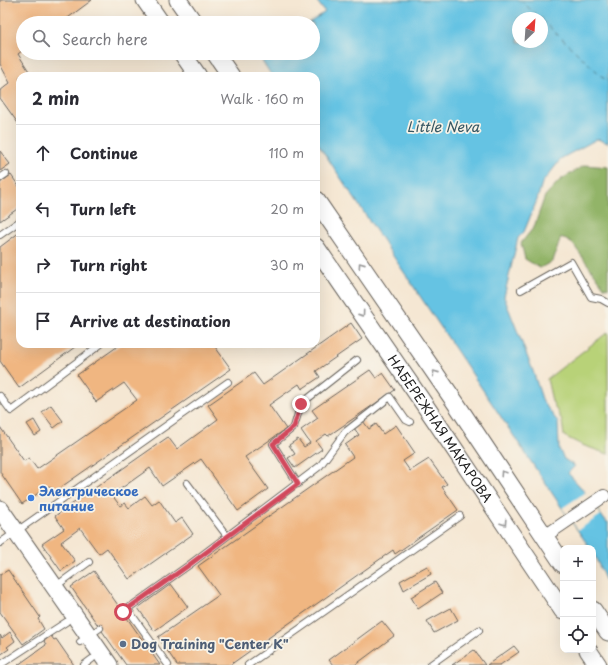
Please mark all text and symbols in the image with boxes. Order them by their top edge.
north arrow [512,12,548,48]
search box [16,16,320,60]
icon: search [30,27,52,49]
text: Search here [62,27,148,50]
text: 2 min [32,85,79,111]
text: Walk · 160 m [221,89,304,108]
water label: Little Neva [407,116,480,137]
text: Continue [70,141,138,164]
icon: ahead [32,142,54,164]
text: 110 m [269,143,304,162]
text: Turn left [70,197,136,220]
icon: left [32,198,54,220]
text: 20 m [270,199,304,218]
text: Turn right [70,253,147,276]
icon: right [32,254,54,276]
text: 30 m [270,255,304,274]
one-way arrow [359,263,366,270]
text: Arrive at destination [70,309,231,332]
icon: arrive [32,310,54,332]
one-way arrow [357,310,365,317]
street label: НАБЕРЕЖНАЯ МАКАРОВА [384,351,498,506]
one-way arrow [433,370,440,377]
route end [292,395,310,413]
one-way arrow [501,470,508,477]
place label: Электрическое питание [39,481,139,515]
marker: Электрическое питание [26,493,36,503]
one-way arrow [499,518,506,525]
map controls [560,545,596,653]
button: + [560,545,596,581]
button: − [560,581,596,617]
route start [114,603,132,621]
button: locate [560,617,596,653]
place label: Dog Training "Center K" [131,634,289,653]
marker: Dog Training "Center K" [118,639,128,649]

